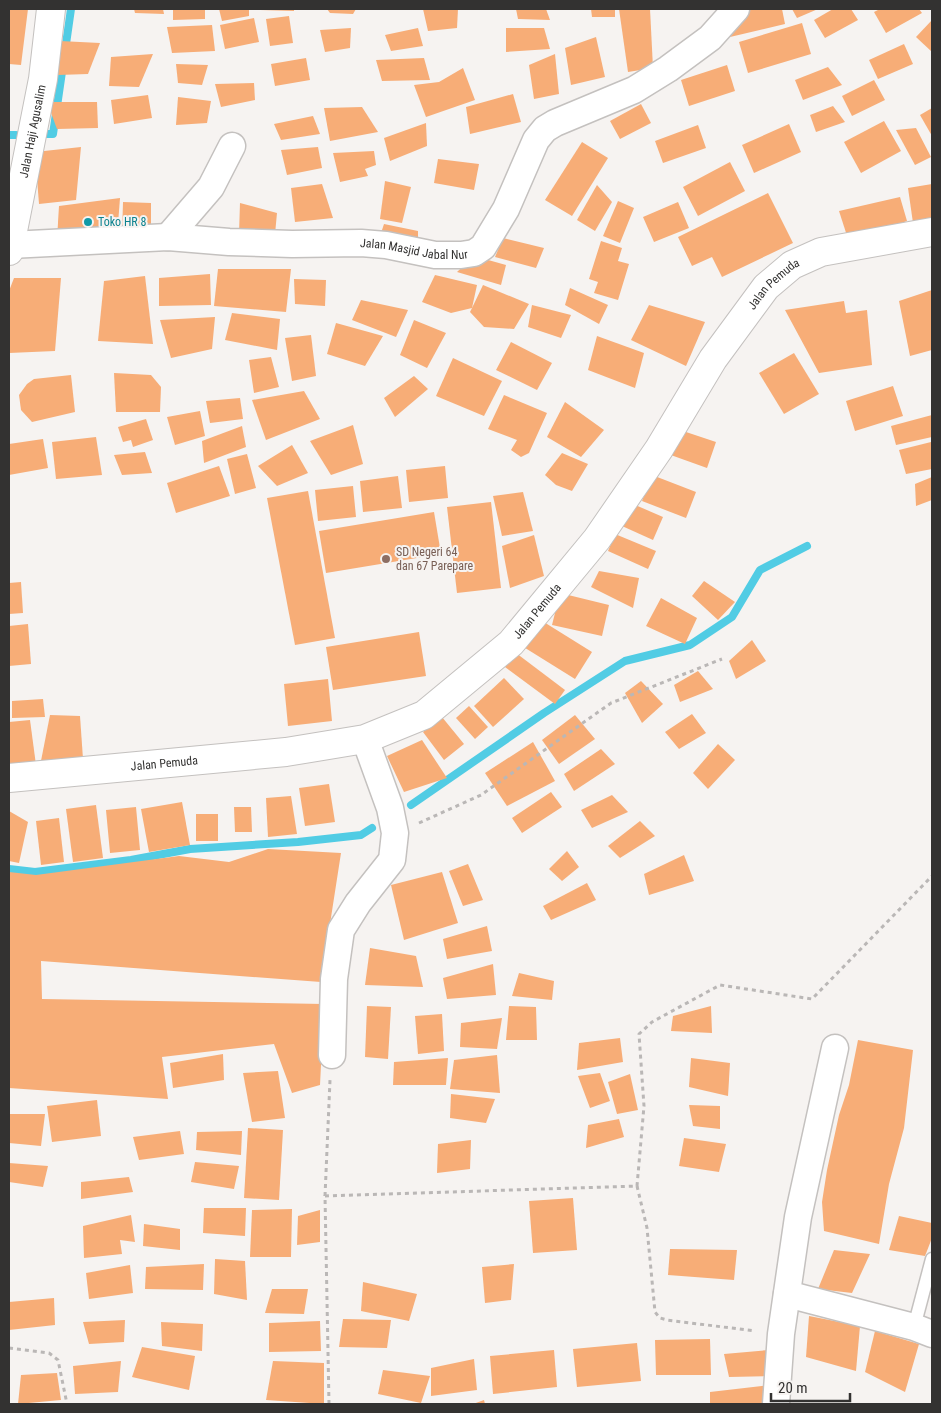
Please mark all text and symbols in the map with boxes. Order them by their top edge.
street label: Jalan Haji Agusalim [17,84,49,179]
place label: Toko HR 8 [98,215,146,229]
marker: Toko HR 8 [82,216,94,228]
street label: Jalan Masjid Jabal Nur [360,236,469,262]
street label: Jalan Pemuda [745,256,802,312]
place label: SD Negeri 64 dan 67 Parepare [396,545,474,573]
marker: SD Negeri 64 dan 67 Parepare [380,553,392,565]
street label: Jalan Pemuda [510,581,564,642]
street label: Jalan Pemuda [130,753,199,774]
scale bar [771,1370,850,1402]
text: 20 m [778,1379,808,1397]

